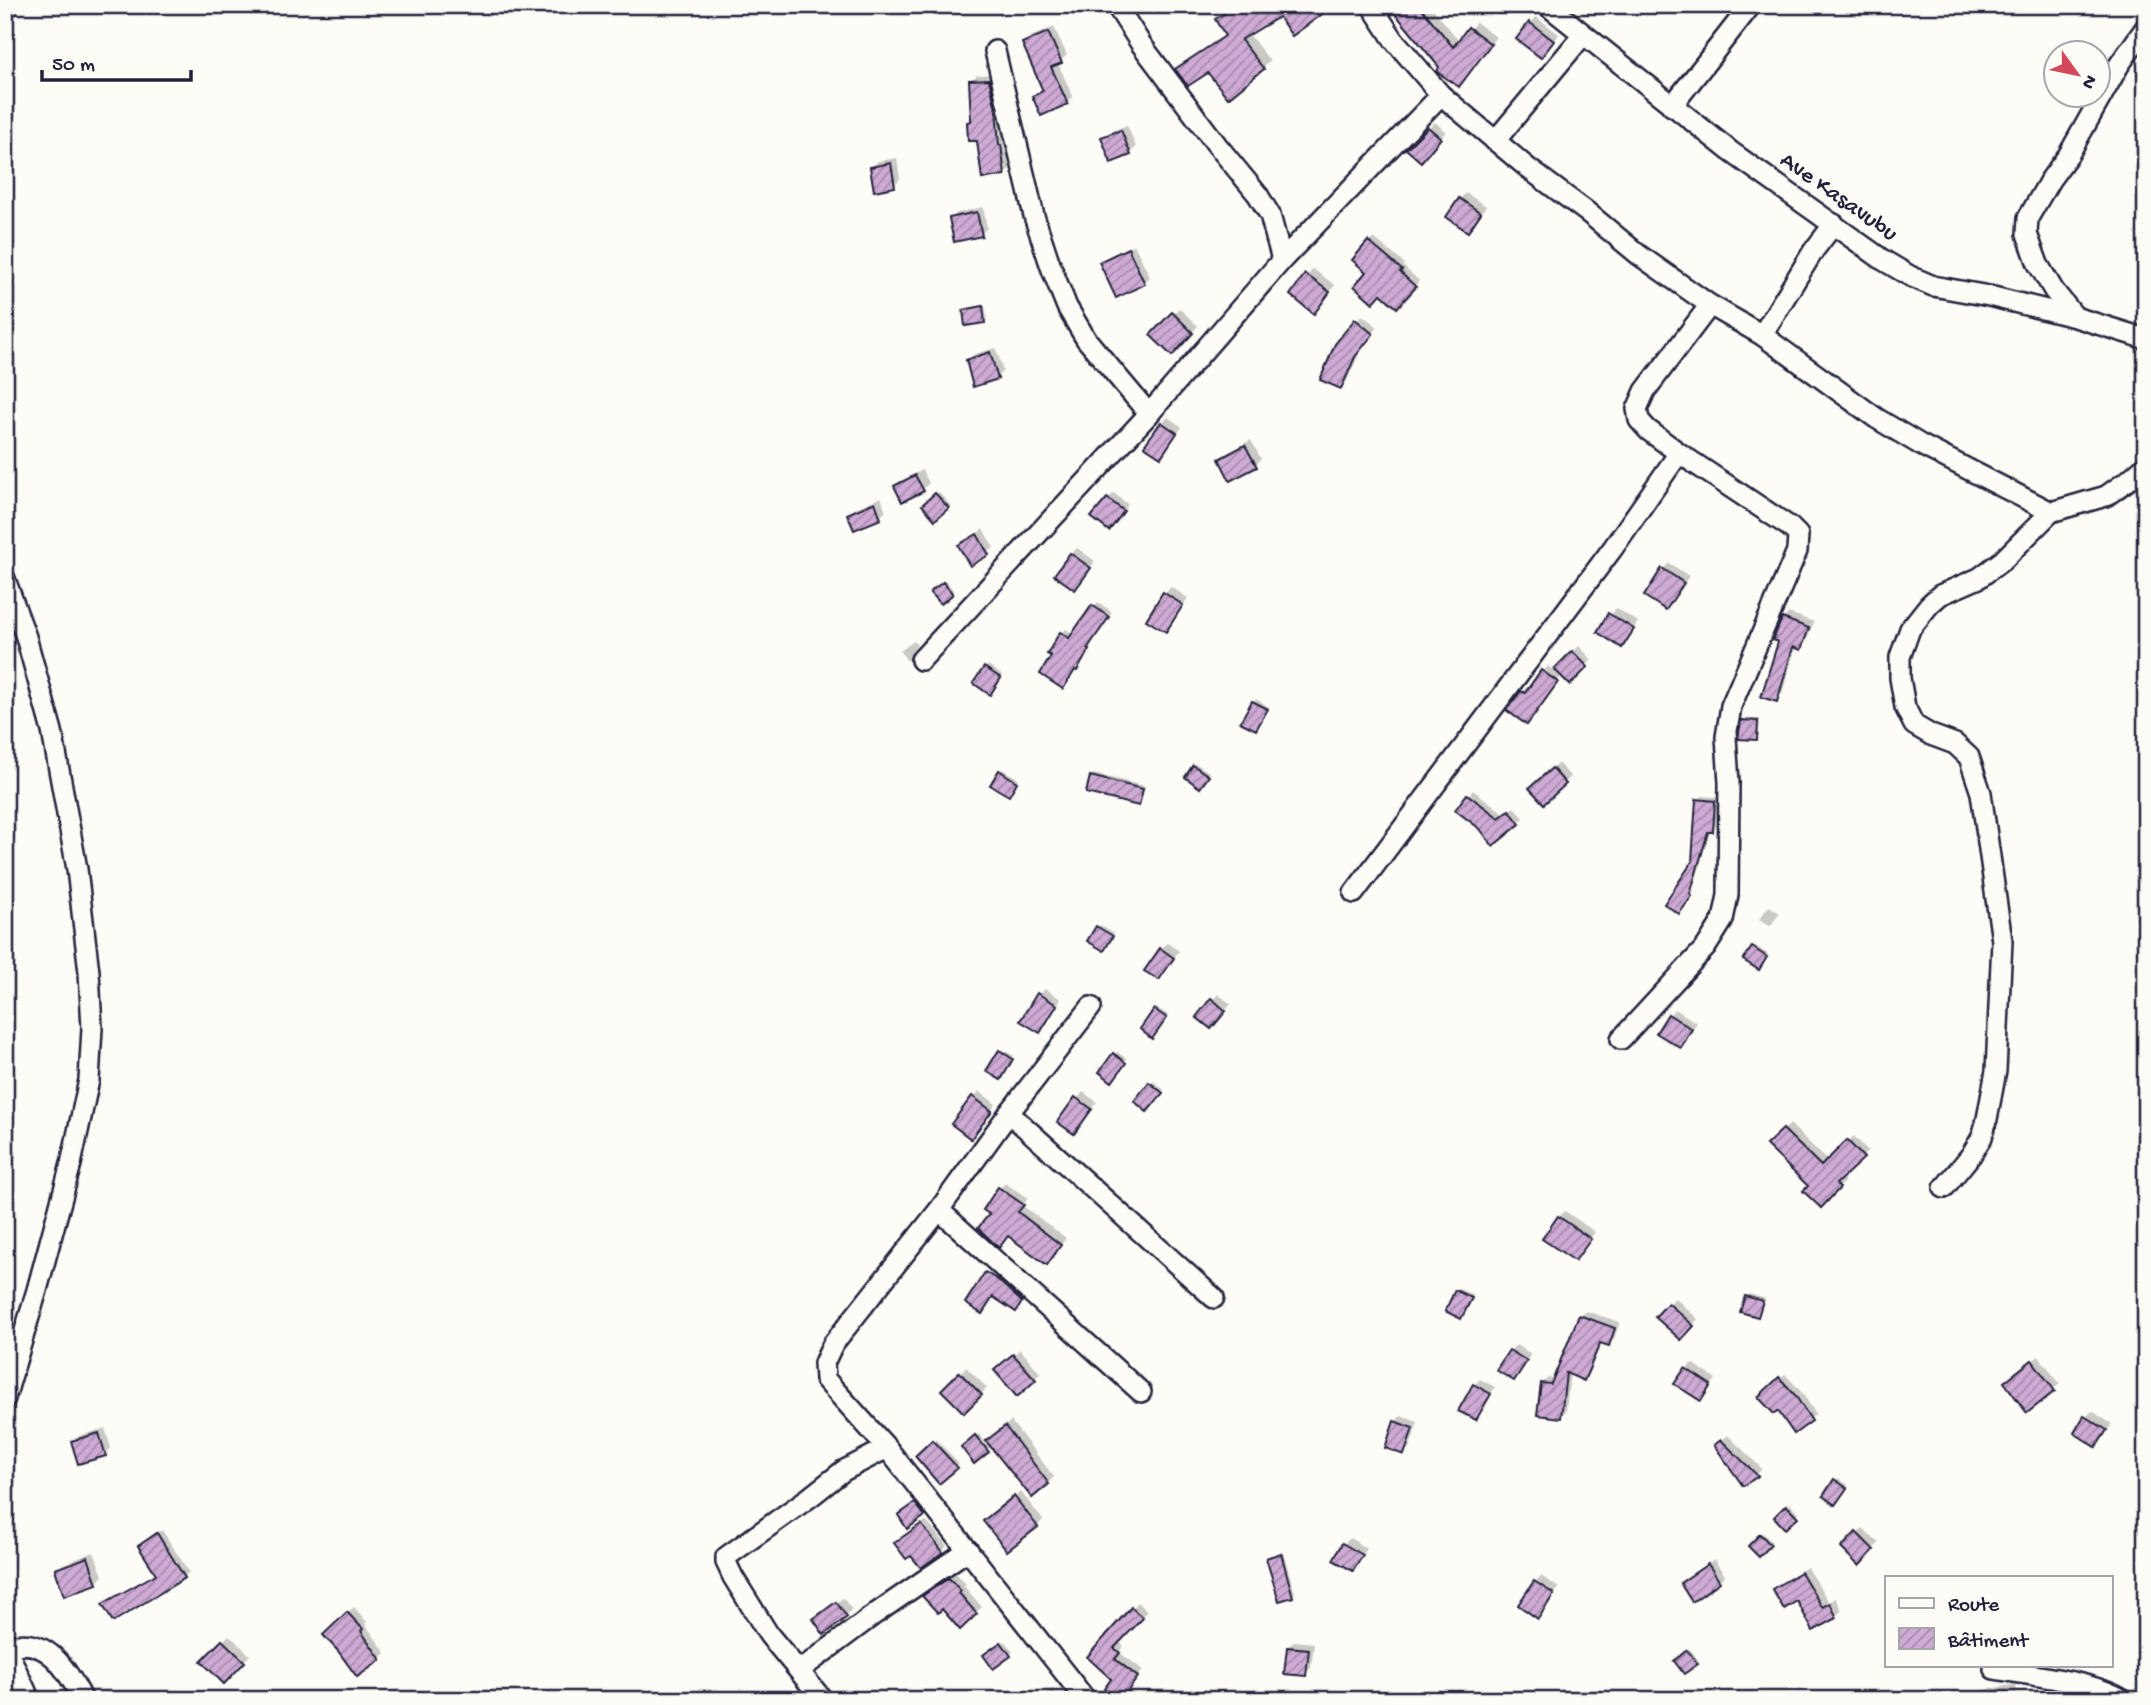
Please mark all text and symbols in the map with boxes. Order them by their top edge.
scale bar [42,38,191,82]
north arrow [2042,38,2112,108]
text: 50 m [52,54,95,79]
text: N [2075,70,2101,93]
street label: Ave Kasavubu [1773,147,1903,249]
legend [1885,1576,2112,1666]
text: Route [1948,1594,2000,1619]
text: Bâtiment [1947,1630,2030,1655]

